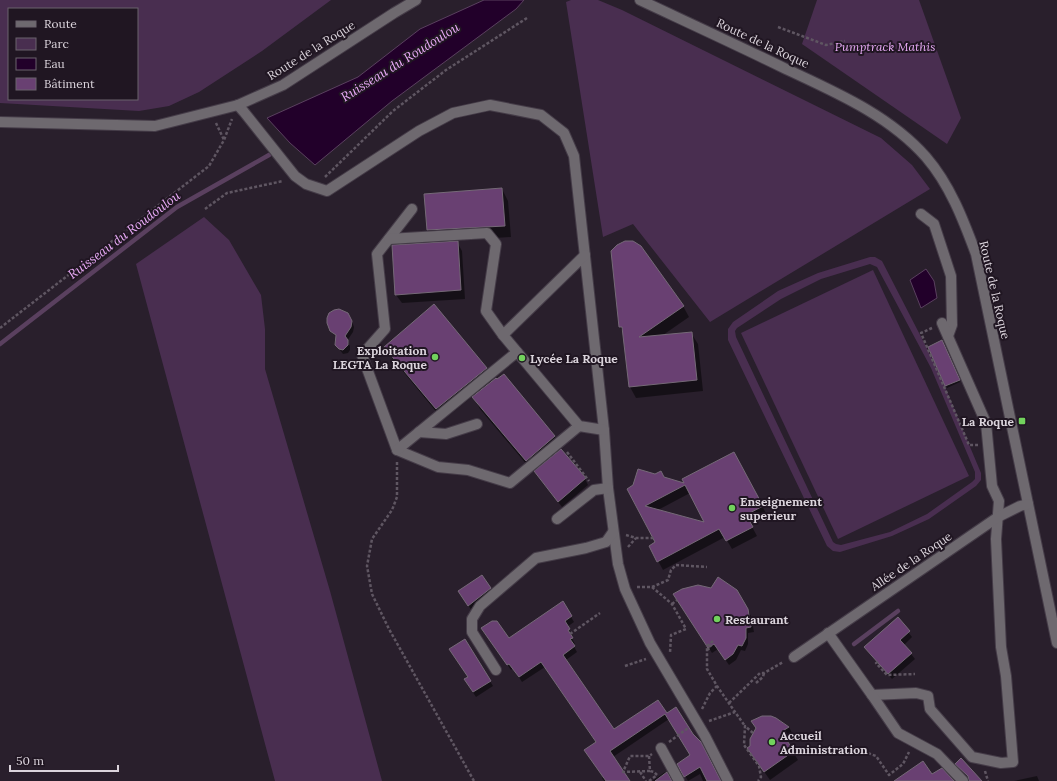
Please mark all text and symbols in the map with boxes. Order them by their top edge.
legend [8,8,138,100]
street label: Route de la Roque [714,15,812,71]
text: Route [44,16,77,31]
street label: Route de la Roque [264,17,358,83]
water label: Ruisseau du Roudoulou [338,19,463,105]
text: Parc [44,36,69,51]
park label: Pumptrack Mathis [835,39,935,54]
text: Eau [44,56,65,71]
text: Bâtiment [44,76,95,91]
water label: Ruisseau du Roudoulou [64,187,184,283]
street label: Route de la Roque [976,239,1014,341]
place label: Exploitation LEGTA La Roque [333,343,428,372]
place label: Lycée La Roque [530,351,618,366]
marker: Exploitation LEGTA La Roque [430,352,440,362]
marker: Lycée La Roque [517,353,527,363]
place label: La Roque [962,414,1015,429]
marker: La Roque [1017,416,1027,426]
place label: Enseignement superieur [740,494,823,523]
marker: Enseignement superieur [727,503,737,513]
street label: Allée de la Roque [867,528,955,594]
place label: Restaurant [725,612,790,627]
marker: Restaurant [712,614,722,624]
place label: Accueil Administration [780,728,868,757]
marker: Accueil Administration [767,737,777,747]
scale bar [10,747,118,773]
text: 50 m [16,753,44,768]

